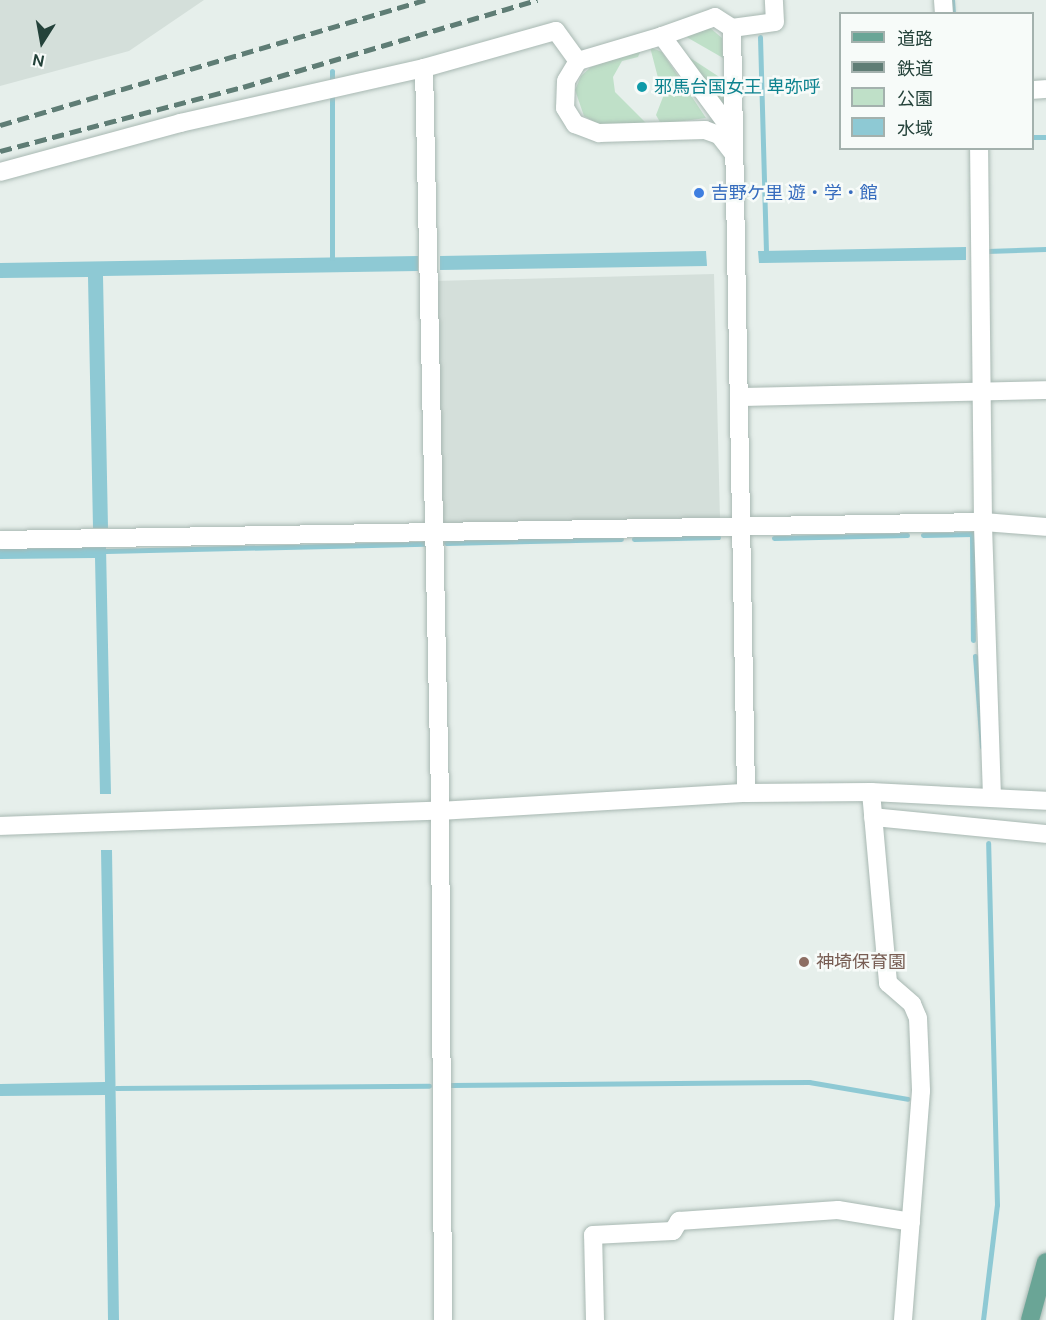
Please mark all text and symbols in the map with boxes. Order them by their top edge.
north arrow [12,12,72,72]
legend [839,12,1034,150]
text: 道路 [897,27,933,51]
text: N [31,49,46,72]
text: 鉄道 [897,57,933,81]
place label: 邪馬台国女王 卑弥呼 [654,76,821,98]
marker: 邪馬台国女王 卑弥呼 [635,80,649,94]
text: 公園 [897,87,933,111]
text: 水域 [897,117,933,141]
place label: 吉野ケ里 遊・学・館 [711,182,878,204]
marker: 吉野ケ里 遊・学・館 [692,186,706,200]
place label: 神埼保育園 [816,951,906,973]
marker: 神埼保育園 [797,955,811,969]

